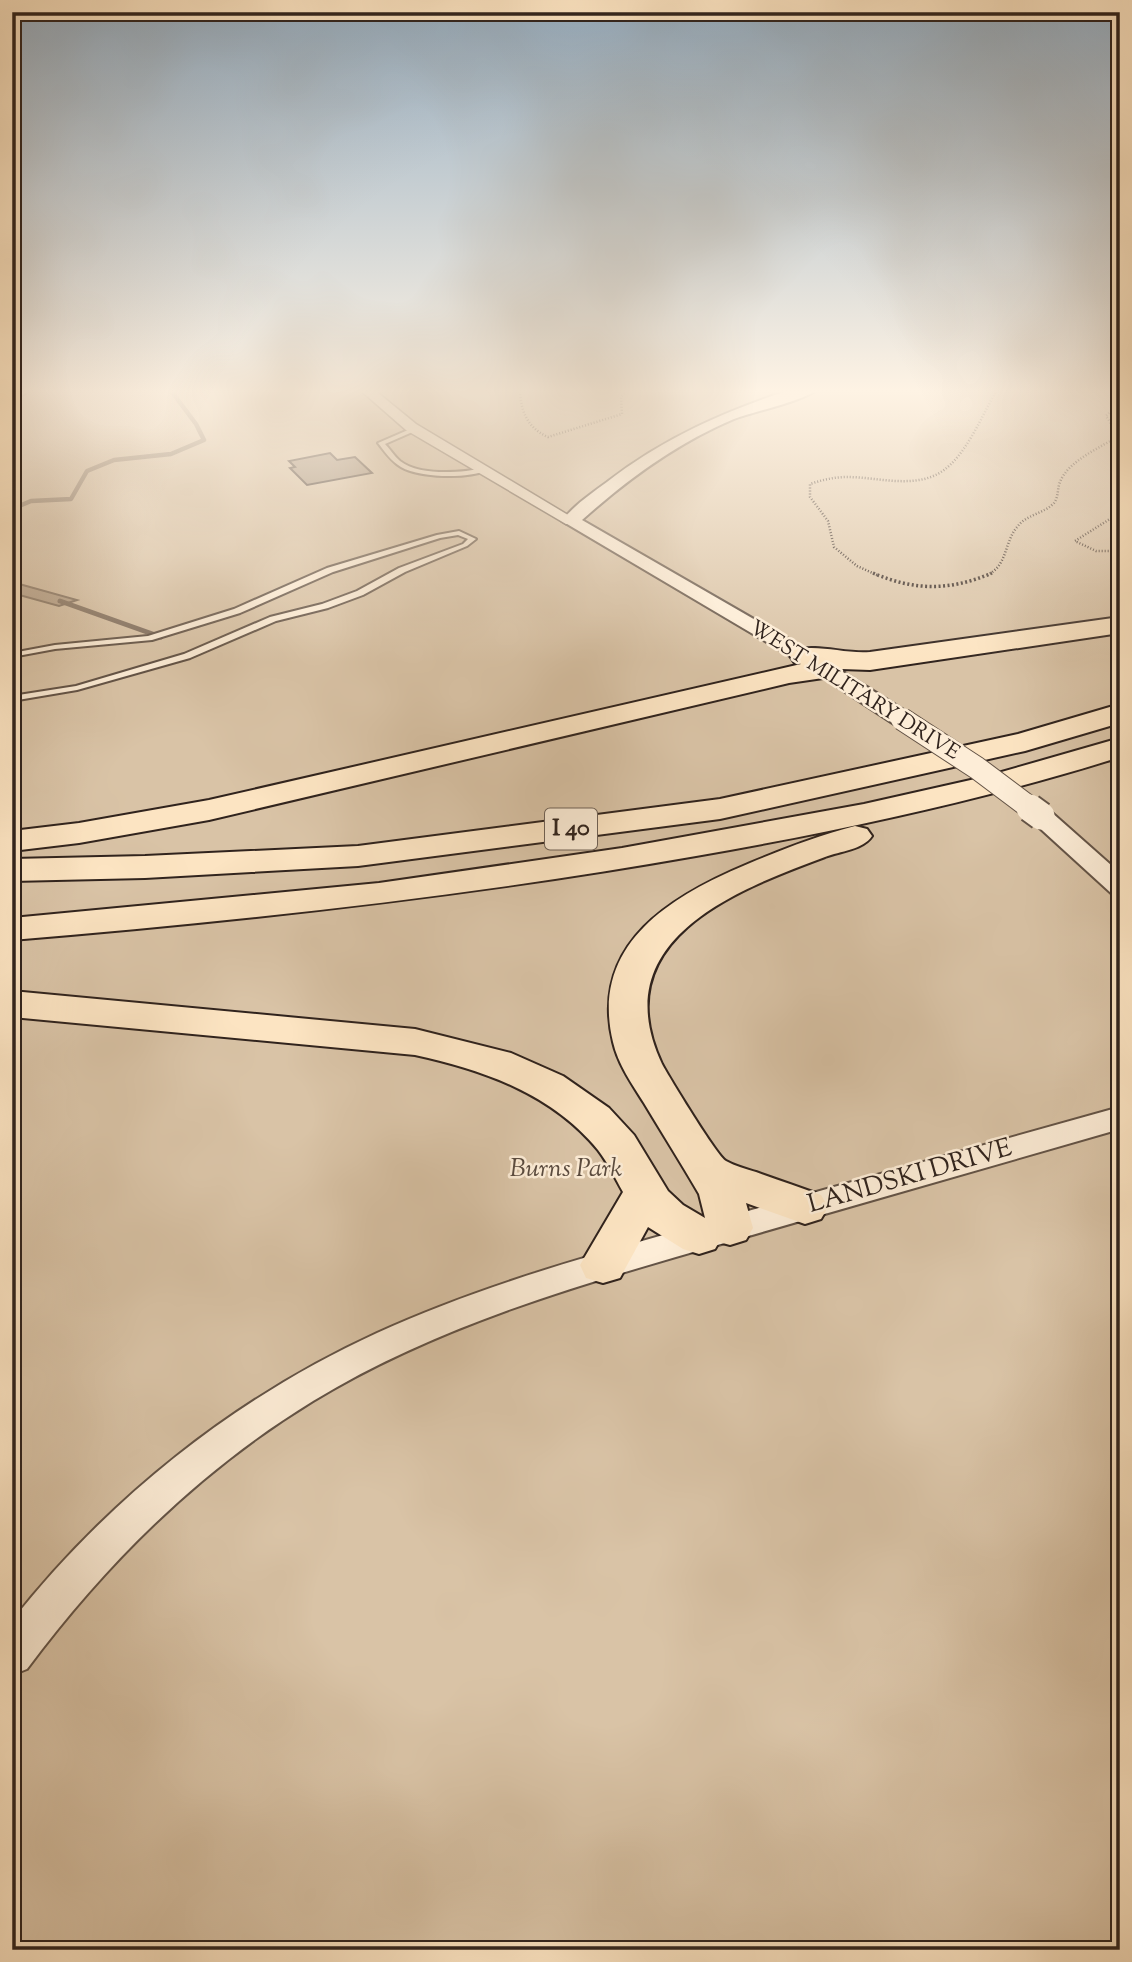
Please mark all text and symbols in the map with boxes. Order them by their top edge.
street label: WEST MILITARY DRIVE [743,614,965,768]
road number: I 40 [545,808,597,850]
street label: LANDSKI DRIVE [803,1130,1017,1224]
park label: Burns Park [510,1151,622,1188]

